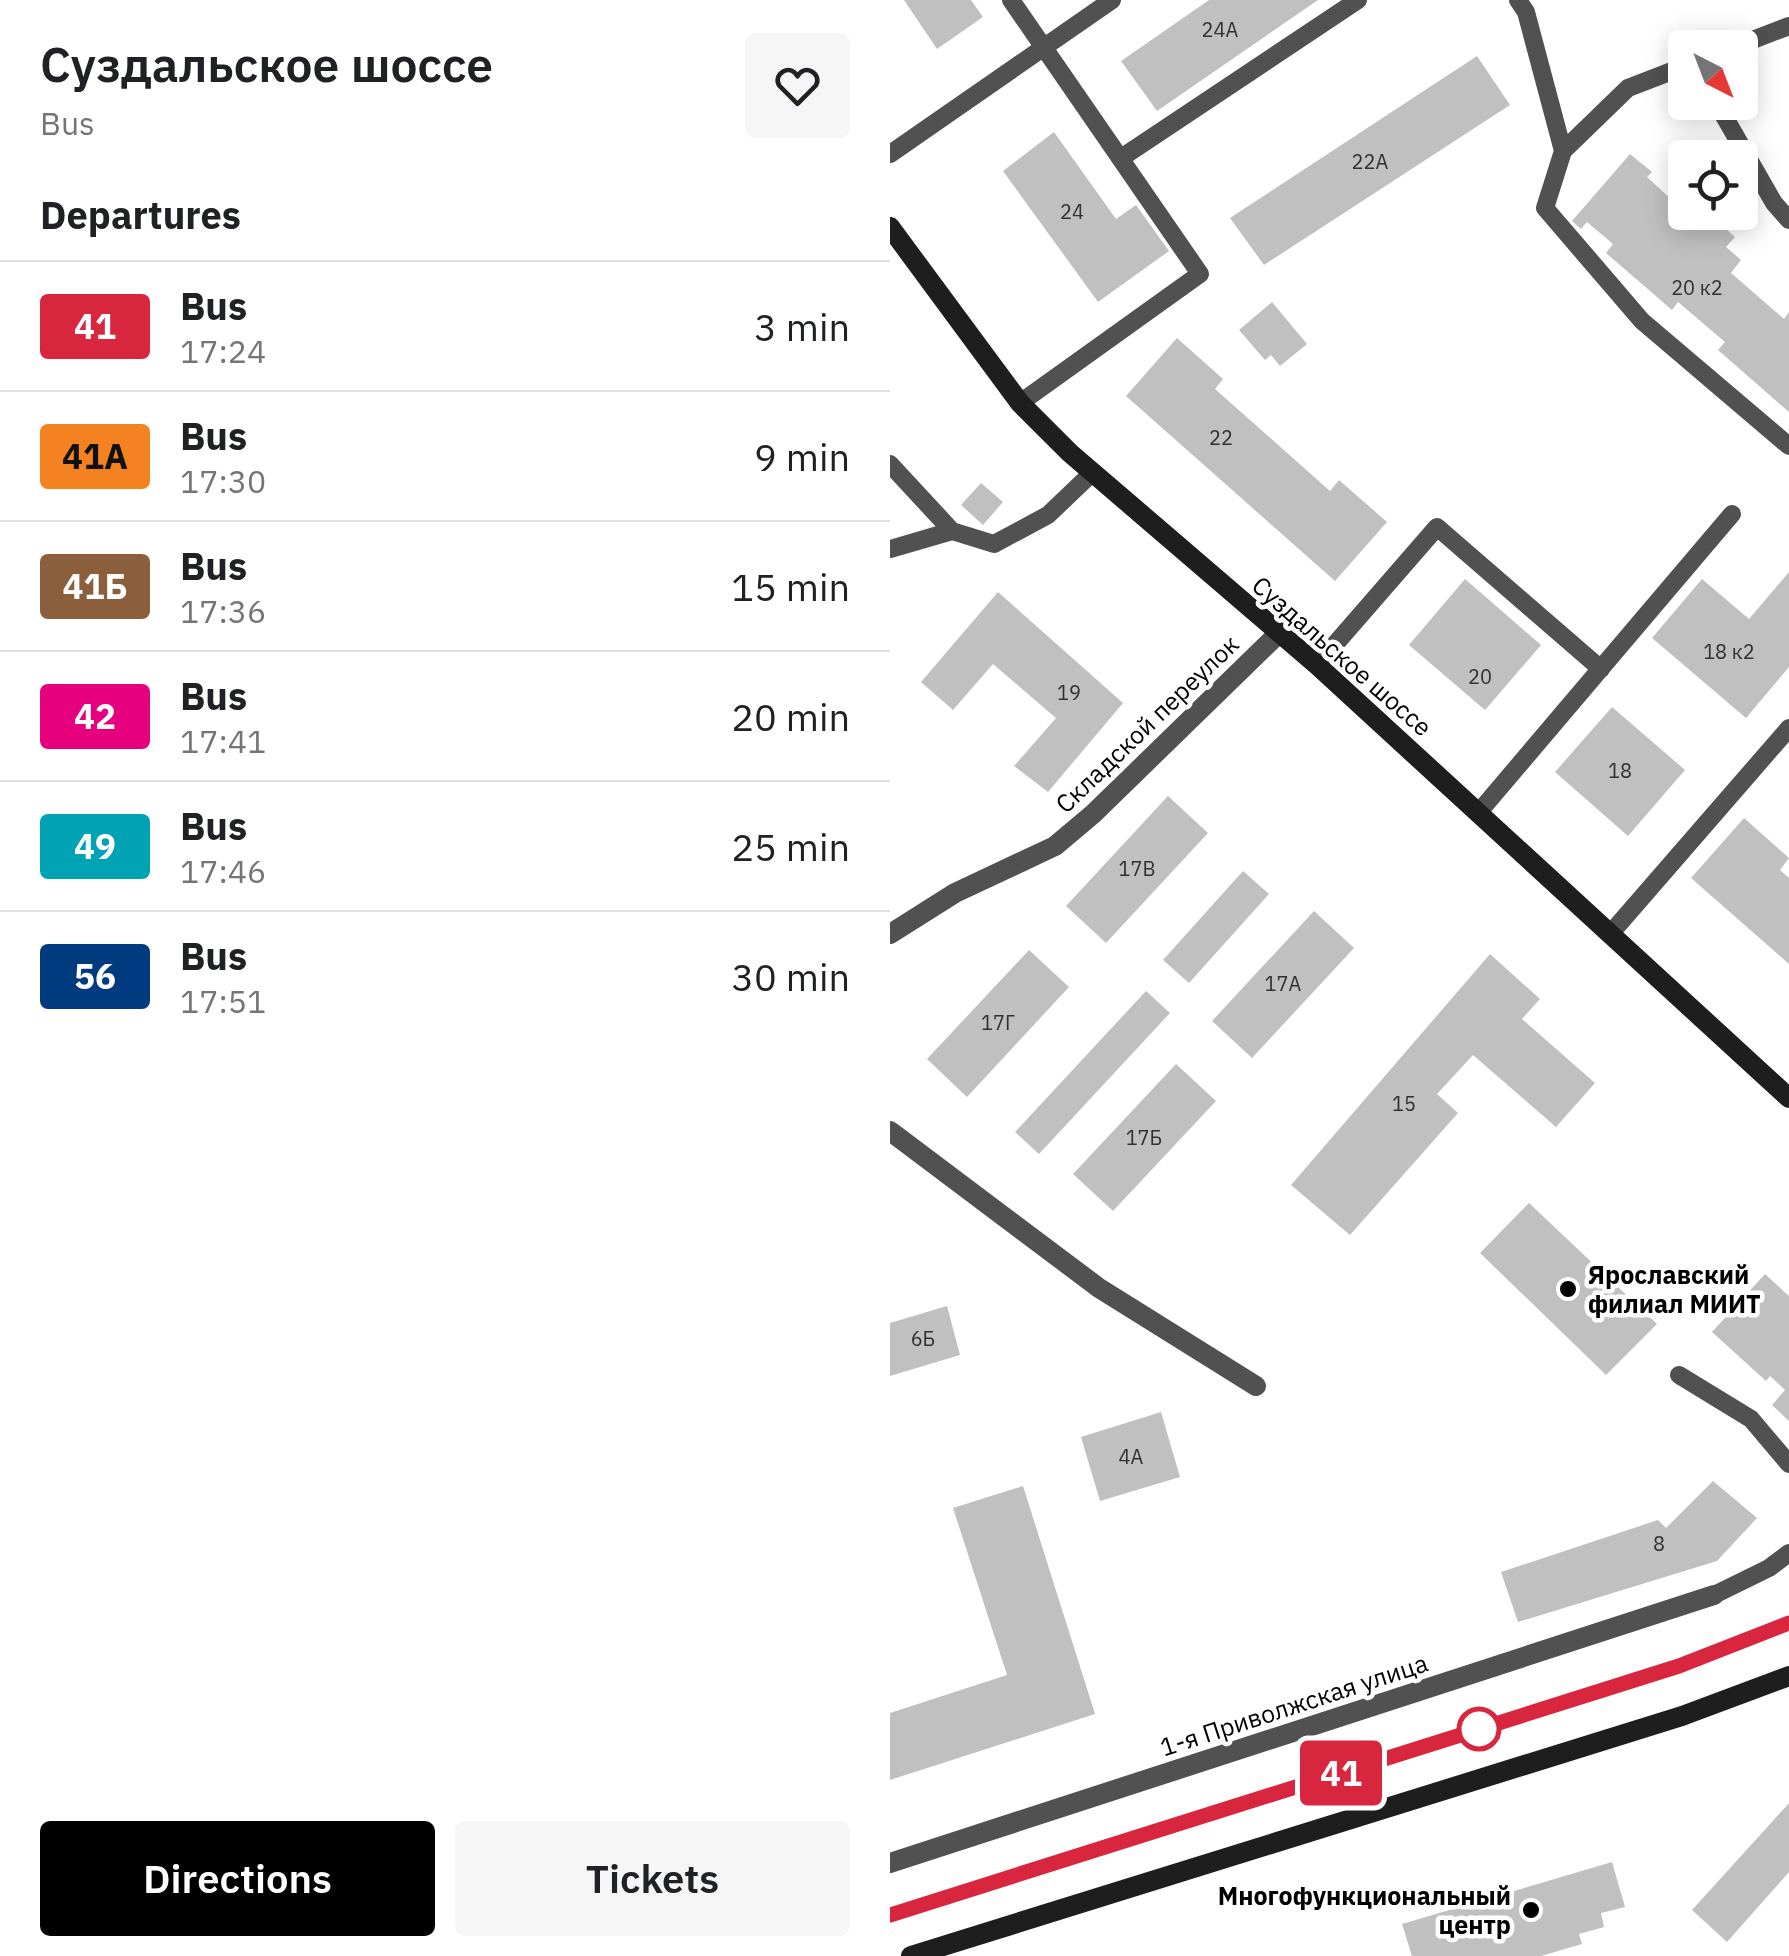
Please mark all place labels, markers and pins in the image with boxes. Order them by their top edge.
place label: Ярославский филиал МИИТ [1588,1258,1761,1320]
marker: Ярославский филиал МИИТ [1557,1278,1579,1300]
unlabelled marker [1458,1708,1500,1750]
place label: Многофункциональный центр [1218,1879,1511,1941]
marker: Многофункциональный центр [1520,1899,1542,1921]

